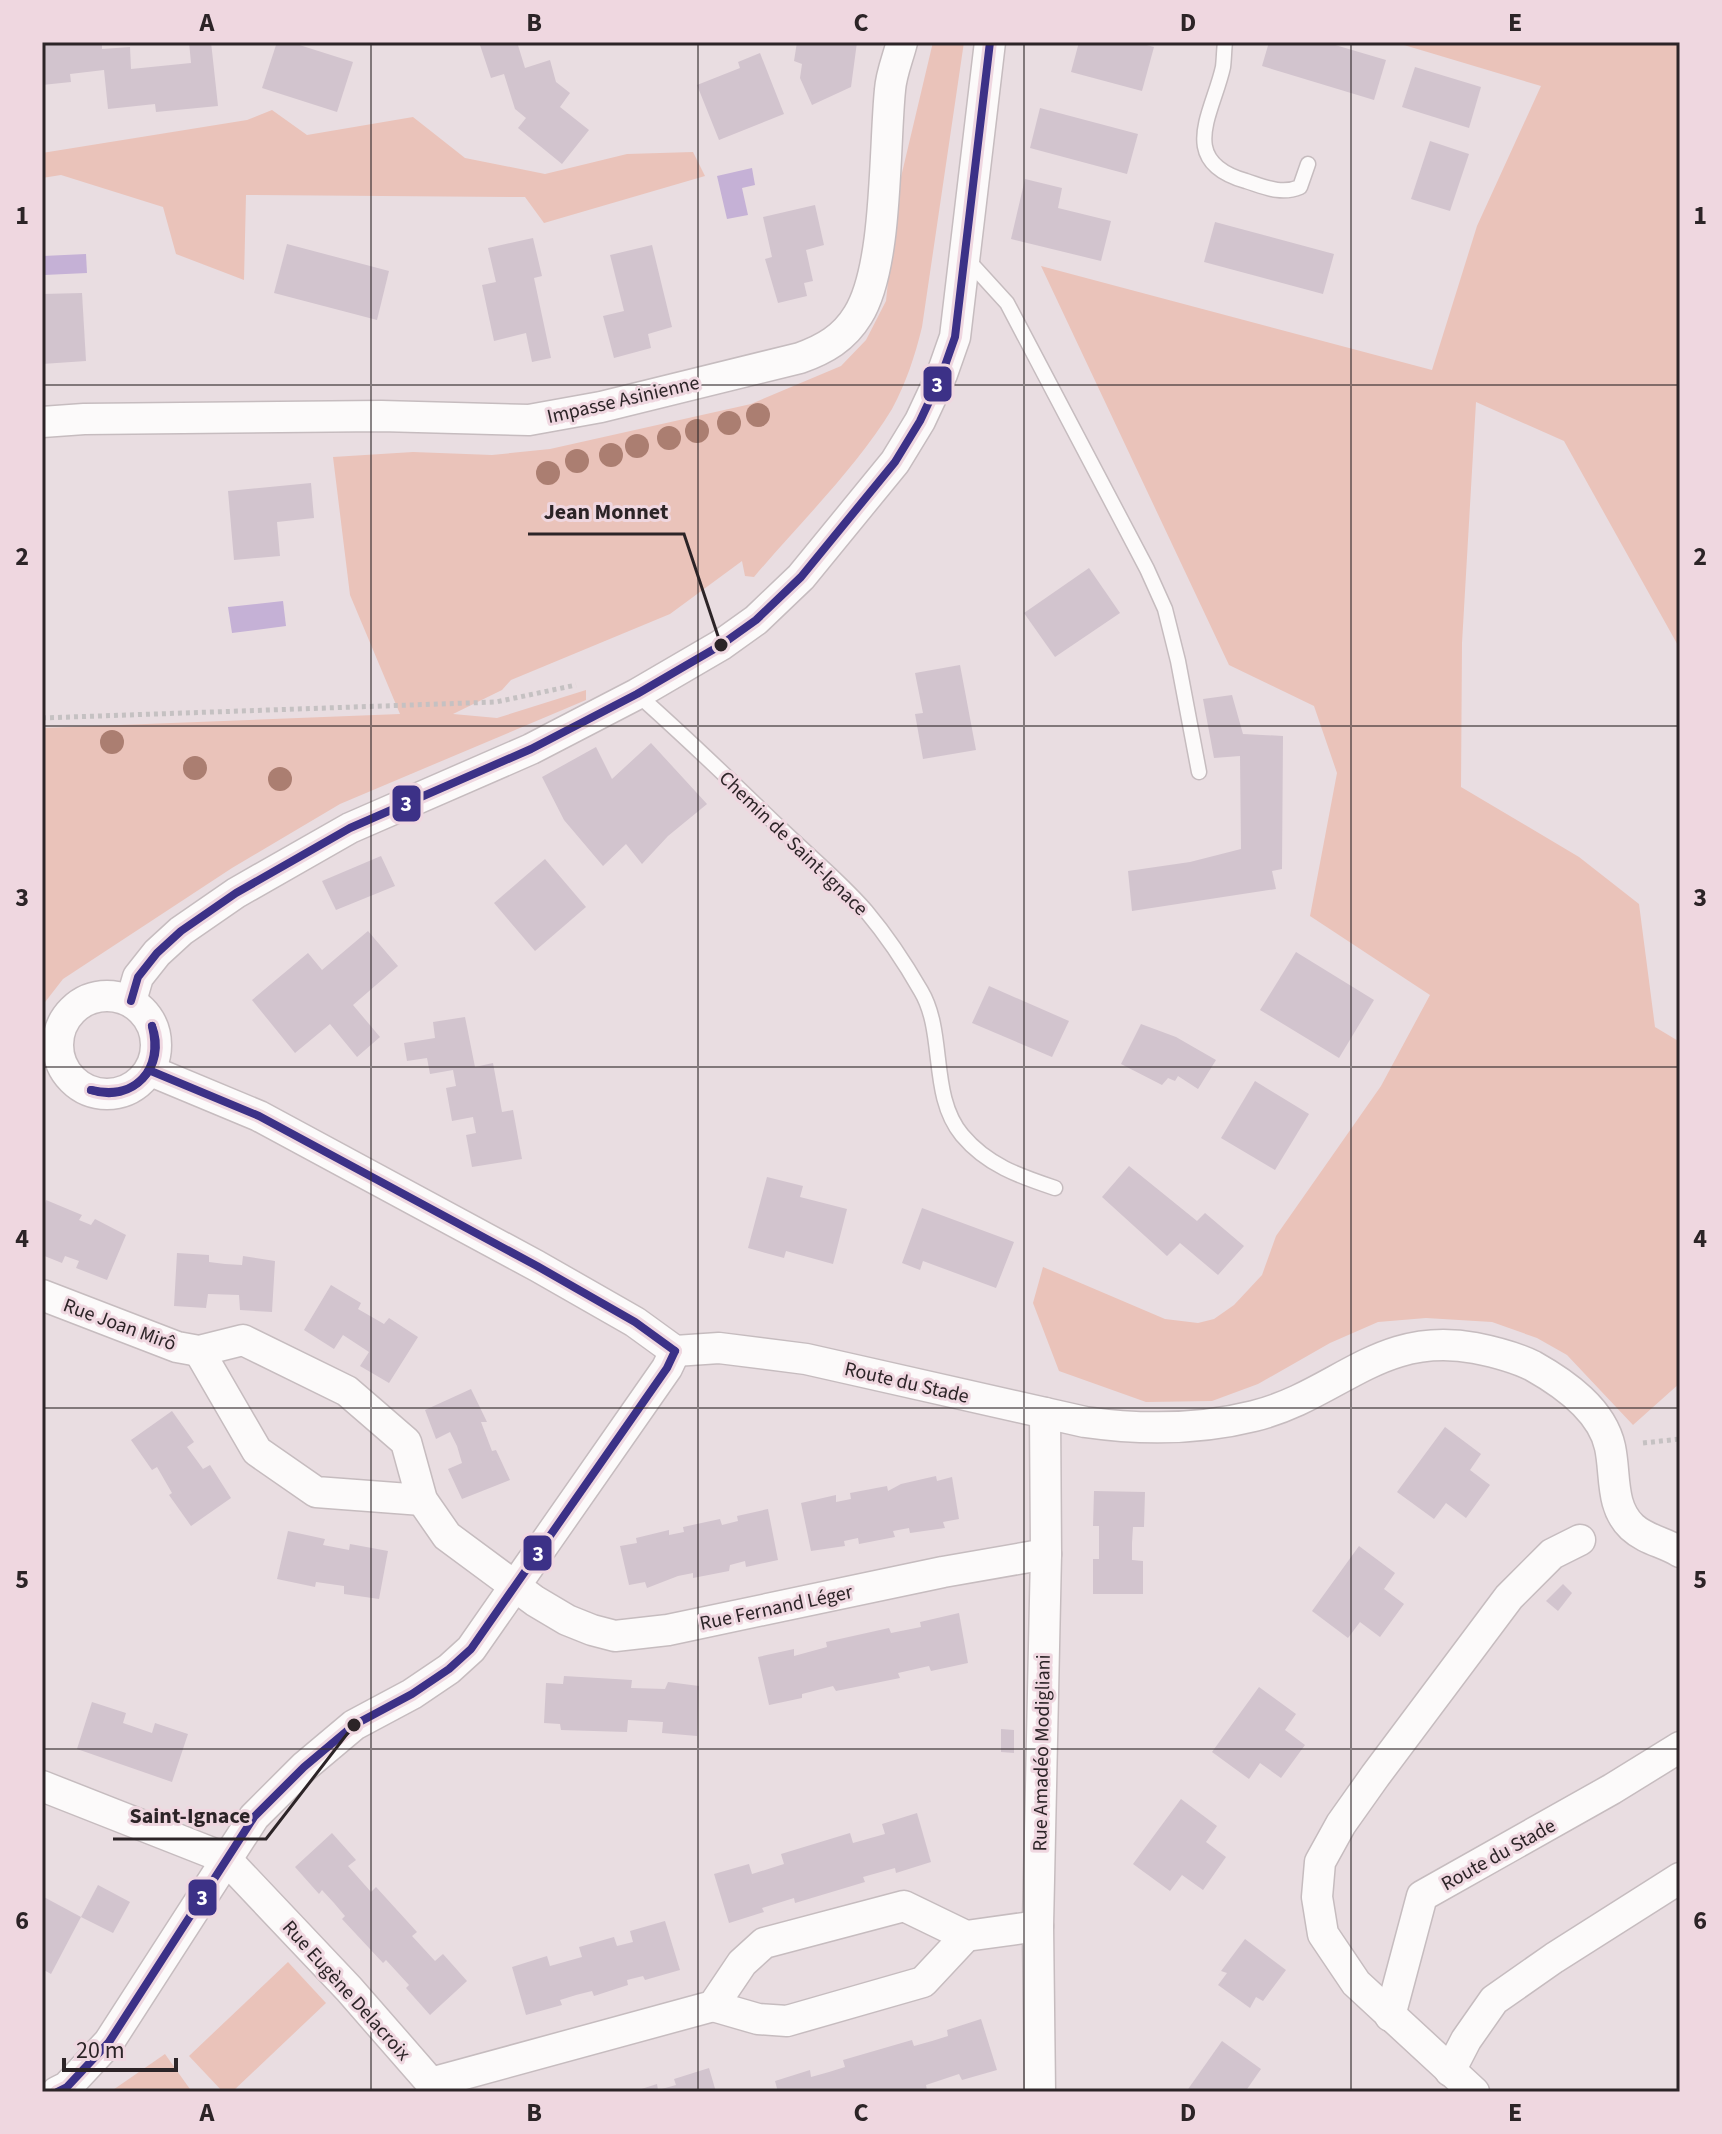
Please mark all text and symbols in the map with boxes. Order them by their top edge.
text: A [199,4,216,41]
text: B [526,4,542,41]
text: C [853,4,869,41]
text: D [1180,4,1196,41]
text: E [1508,4,1522,41]
text: 1 [15,197,29,234]
text: 1 [1693,197,1707,234]
line badge: 3 [922,365,953,403]
street label: Impasse Asinienne [544,369,702,431]
text: 3 [931,369,943,401]
callout: Jean Monnet [528,488,684,534]
text: Jean Monnet [544,496,669,528]
text: 2 [15,538,29,575]
text: 2 [1693,538,1707,575]
street label: Chemin de Saint-Ignace [712,765,874,923]
line badge: 3 [391,784,422,823]
text: 3 [400,788,412,820]
text: 3 [15,879,29,916]
text: 3 [1693,879,1707,916]
text: 4 [15,1220,29,1257]
text: 4 [1693,1220,1707,1257]
street label: Rue Joan Mirô [59,1292,180,1358]
street label: Route du Stade [842,1355,972,1411]
line badge: 3 [522,1534,553,1572]
text: 3 [532,1538,544,1570]
text: 5 [15,1561,29,1598]
text: 5 [1693,1561,1707,1598]
street label: Rue Fernand Léger [697,1578,855,1638]
street label: Rue Amadéo Modigliani [1026,1654,1058,1852]
callout: Saint-Ignace [113,1793,266,1839]
text: Saint-Ignace [129,1800,251,1832]
street label: Route du Stade [1436,1812,1561,1898]
line badge: 3 [187,1878,218,1917]
text: 3 [196,1882,208,1914]
text: 6 [15,1902,29,1939]
text: 6 [1693,1902,1707,1939]
street label: Rue Eugène Delacroix [276,1914,417,2067]
scale bar [64,2022,176,2072]
text: 20 m [76,2033,125,2068]
text: A [199,2094,216,2131]
text: B [526,2094,542,2131]
text: C [853,2094,869,2131]
text: D [1180,2094,1196,2131]
text: E [1508,2094,1522,2131]

